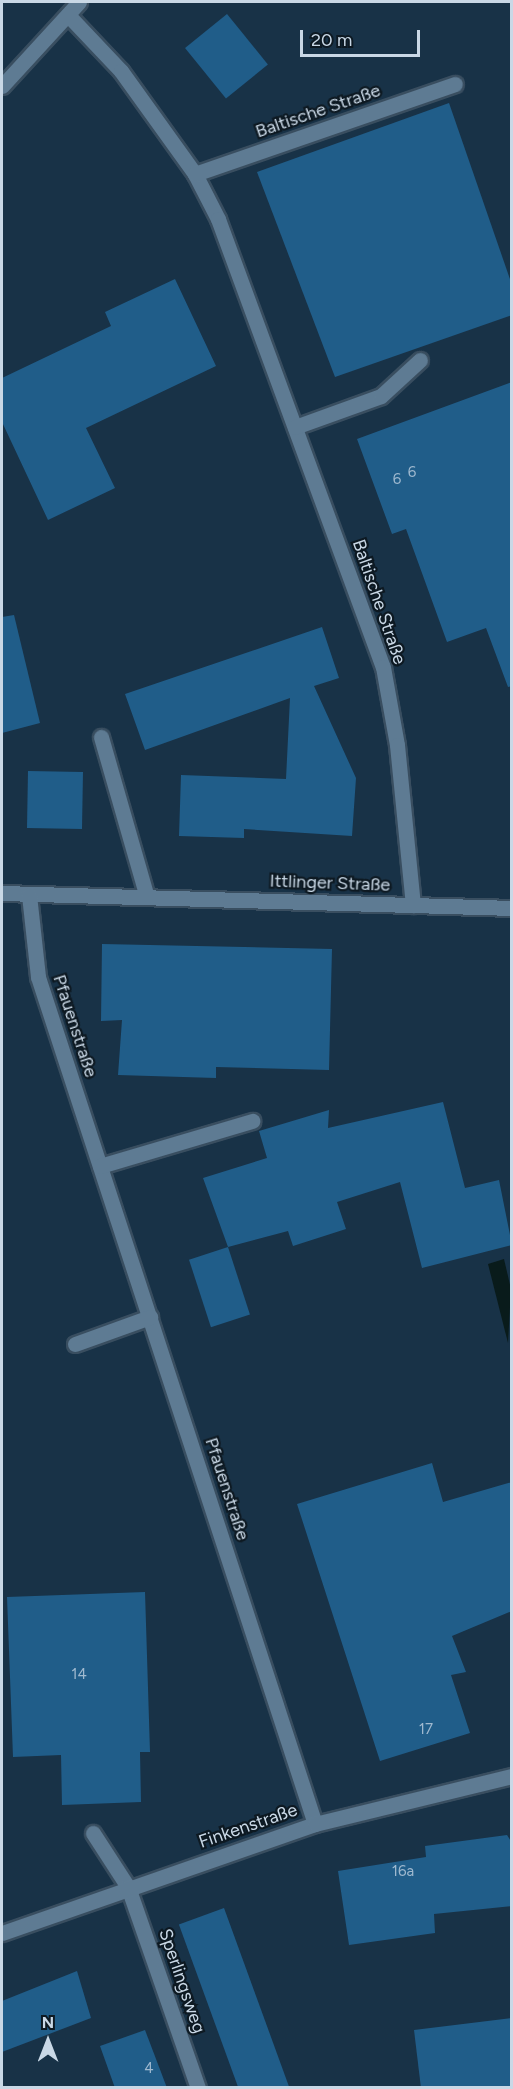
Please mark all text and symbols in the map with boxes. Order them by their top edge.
scale bar [303,18,423,56]
text: 20 m [311,29,352,51]
street label: Baltische Straße [253,80,383,142]
house number: 6 [408,464,416,482]
house number: 6 [393,471,401,489]
street label: Baltische Straße [348,537,410,667]
street label: Ittlinger Straße [269,870,391,896]
street label: Pfauenstraße [48,972,102,1080]
street label: Pfauenstraße [200,1435,254,1543]
house number: 14 [71,1666,87,1684]
house number: 17 [419,1721,433,1739]
street label: Finkenstraße [196,1799,300,1853]
house number: 16a [392,1863,414,1881]
street label: Sperlingsweg [154,1926,210,2036]
north arrow [18,2011,78,2071]
text: N [42,2013,54,2032]
house number: 4 [144,2060,154,2078]

